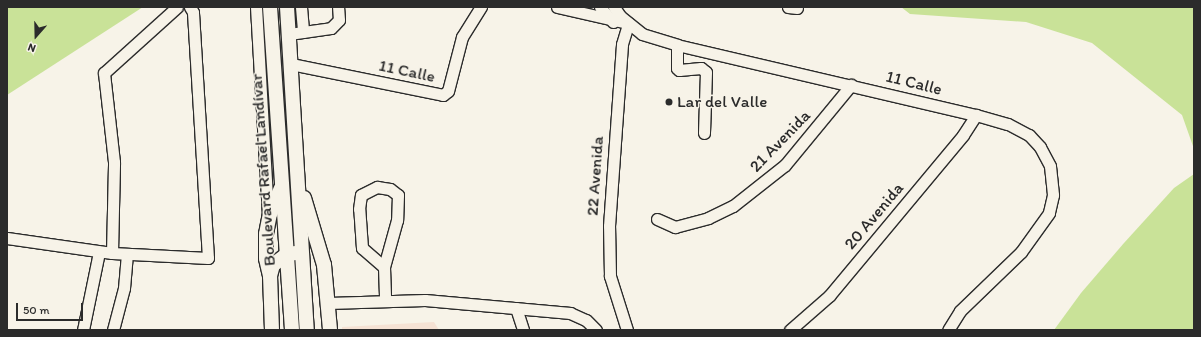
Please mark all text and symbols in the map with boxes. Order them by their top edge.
north arrow [16,16,56,56]
text: N [26,40,37,55]
street label: 11 Calle [377,55,437,87]
street label: 11 Calle [884,66,944,100]
street label: Boulevard Rafael Landívar [246,73,280,267]
place label: Lar del Valle [677,92,767,112]
marker: Lar del Valle [664,97,674,107]
street label: 21 Avenida [745,106,815,176]
street label: 22 Avenida [582,135,608,217]
street label: 20 Avenida [840,178,908,254]
scale bar [18,295,85,321]
text: 50 m [23,303,49,317]

